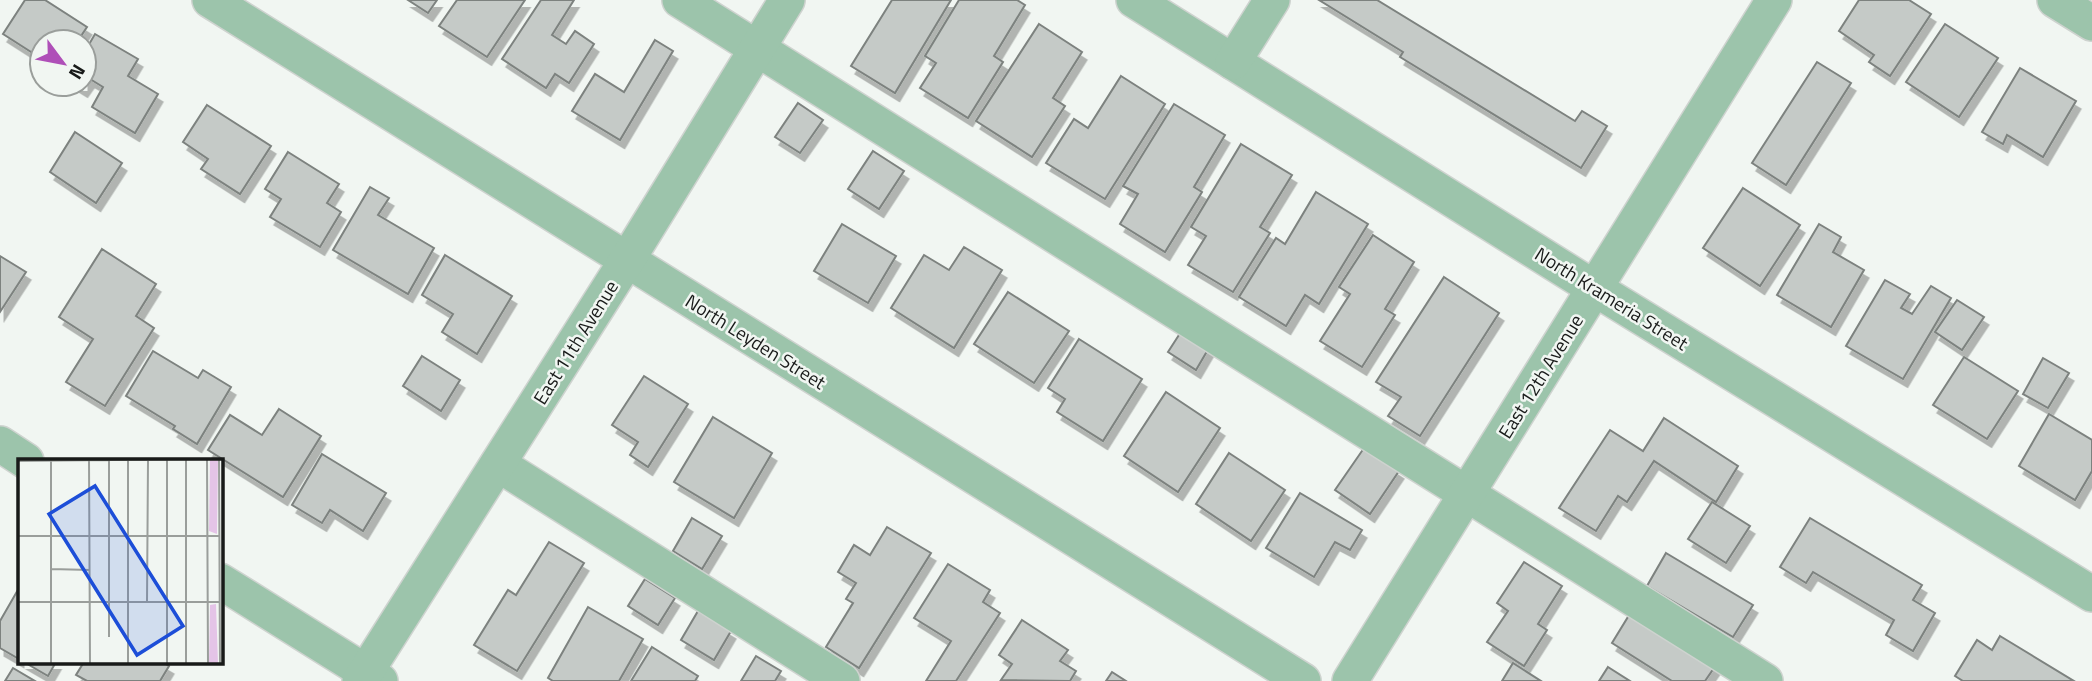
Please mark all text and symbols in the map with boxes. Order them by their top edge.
north arrow [28,28,98,98]
text: N [62,59,94,86]
street label: North Krameria Street [1530,239,1695,357]
street label: East 11th Avenue [525,274,625,410]
street label: North Leyden Street [680,286,832,396]
street label: East 12th Avenue [1490,308,1590,444]
inset map [18,459,222,664]

